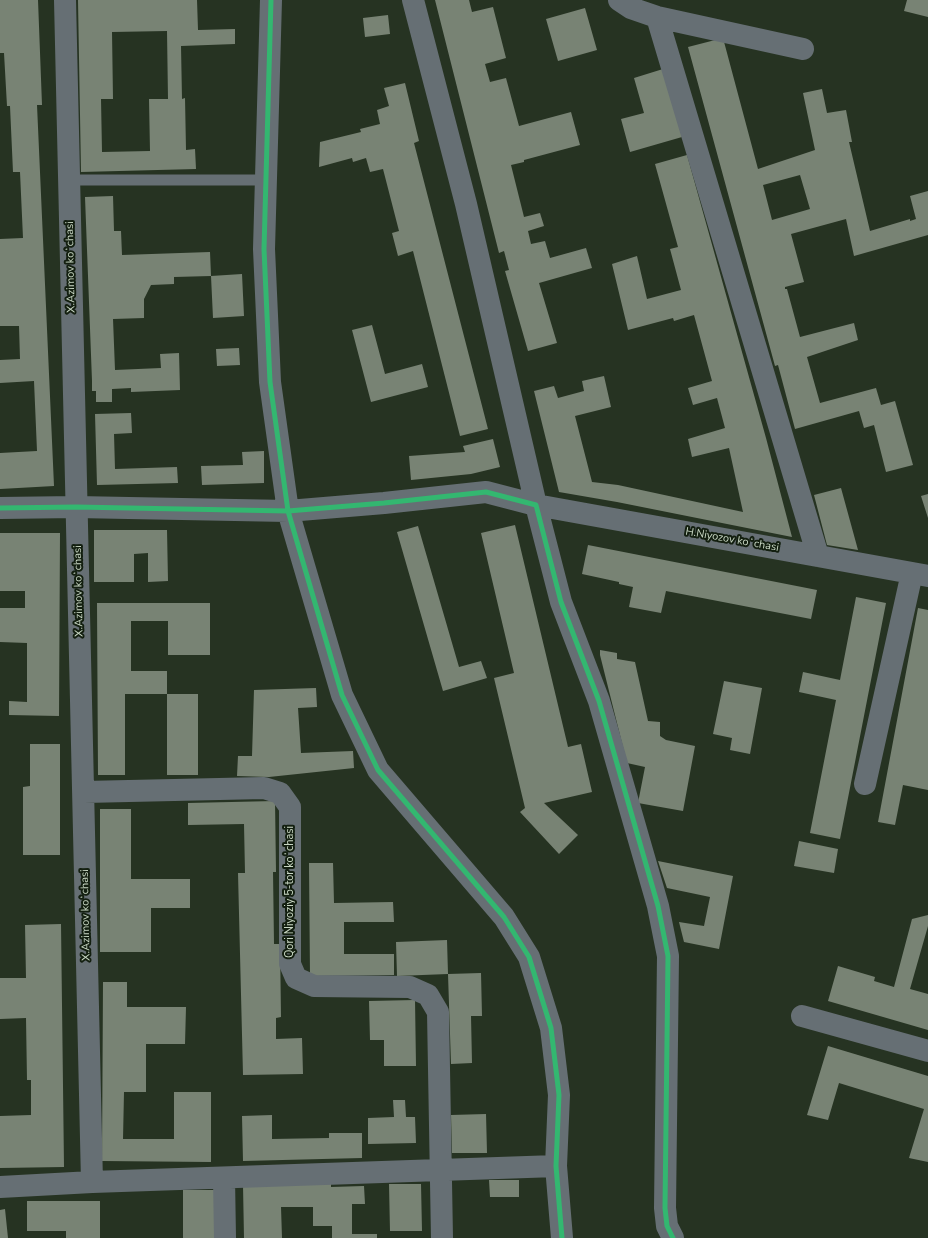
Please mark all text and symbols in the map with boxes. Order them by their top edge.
street label: X.Azimov koʻchasi [64,221,78,313]
street label: H.Niyozov koʻchasi [684,525,780,555]
street label: X.Azimov koʻchasi [72,545,86,637]
street label: Qori Niyoziy 5-tor koʻchasi [283,826,297,958]
street label: X.Azimov koʻchasi [79,869,93,961]

